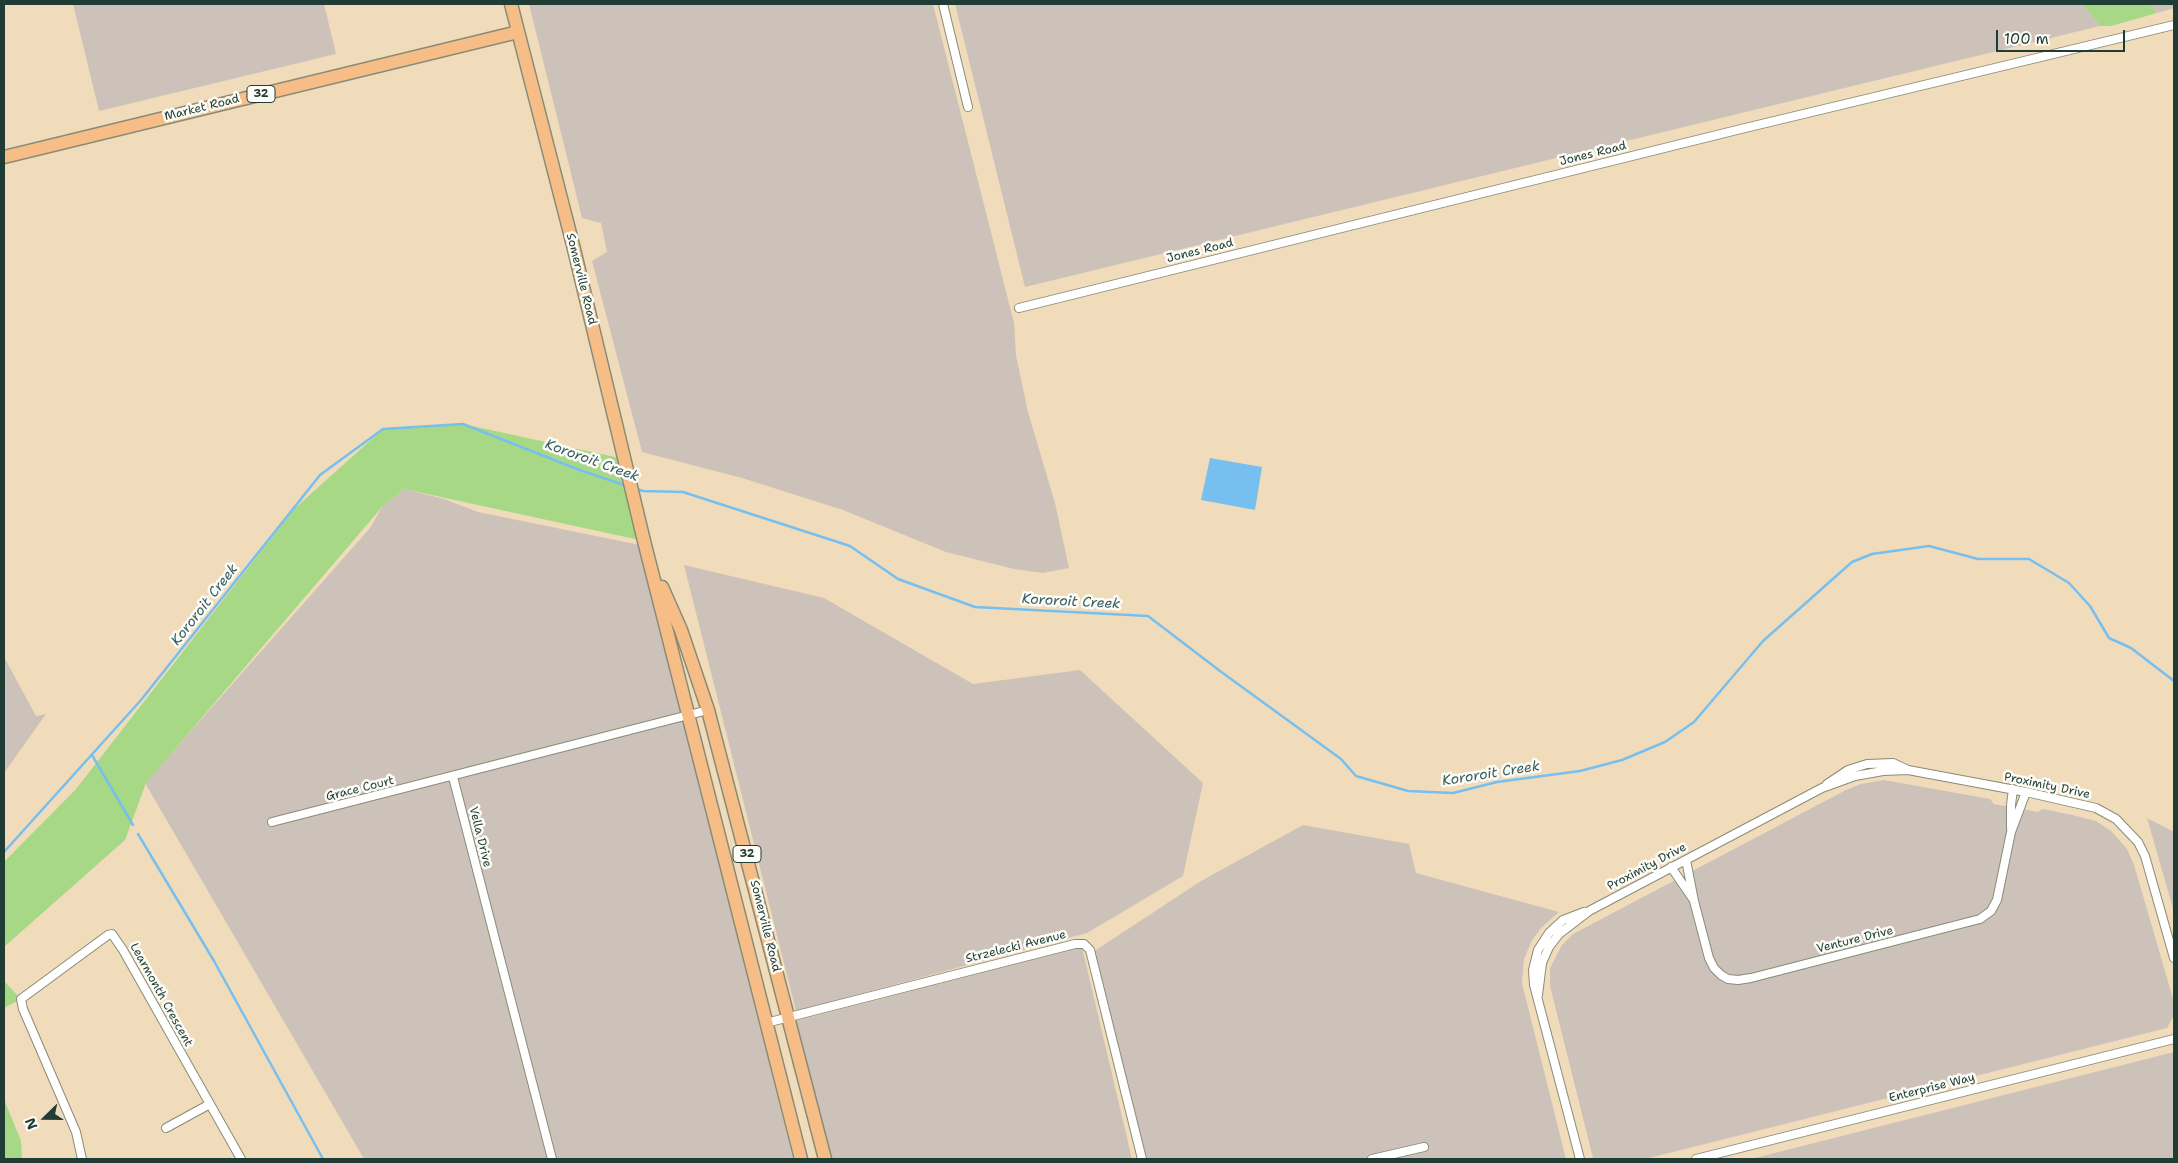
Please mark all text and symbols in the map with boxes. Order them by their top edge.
scale bar [1998,20,2127,52]
text: 100 m [2004,29,2049,49]
road number: 32 [247,86,275,102]
street label: Market Road [163,92,241,124]
street label: Jones Road [1558,139,1628,169]
street label: Somerville Road [563,232,599,326]
street label: Jones Road [1165,236,1235,266]
water label: Kororoit Creek [543,436,641,486]
water label: Kororoit Creek [168,561,242,649]
water label: Kororoit Creek [1021,591,1121,613]
water label: Kororoit Creek [1441,758,1541,790]
street label: Proximity Drive [2003,770,2091,802]
street label: Grace Court [324,774,396,804]
street label: Vella Drive [466,805,494,869]
street label: Proximity Drive [1605,840,1689,894]
road number: 32 [733,846,761,862]
street label: Somerville Road [747,879,783,973]
street label: Venture Drive [1815,924,1895,956]
street label: Strzelecki Avenue [964,928,1068,966]
street label: Learmonth Crescent [127,941,195,1049]
street label: Enterprise Way [1887,1070,1977,1106]
north arrow [20,1093,70,1143]
text: N [21,1115,42,1132]

